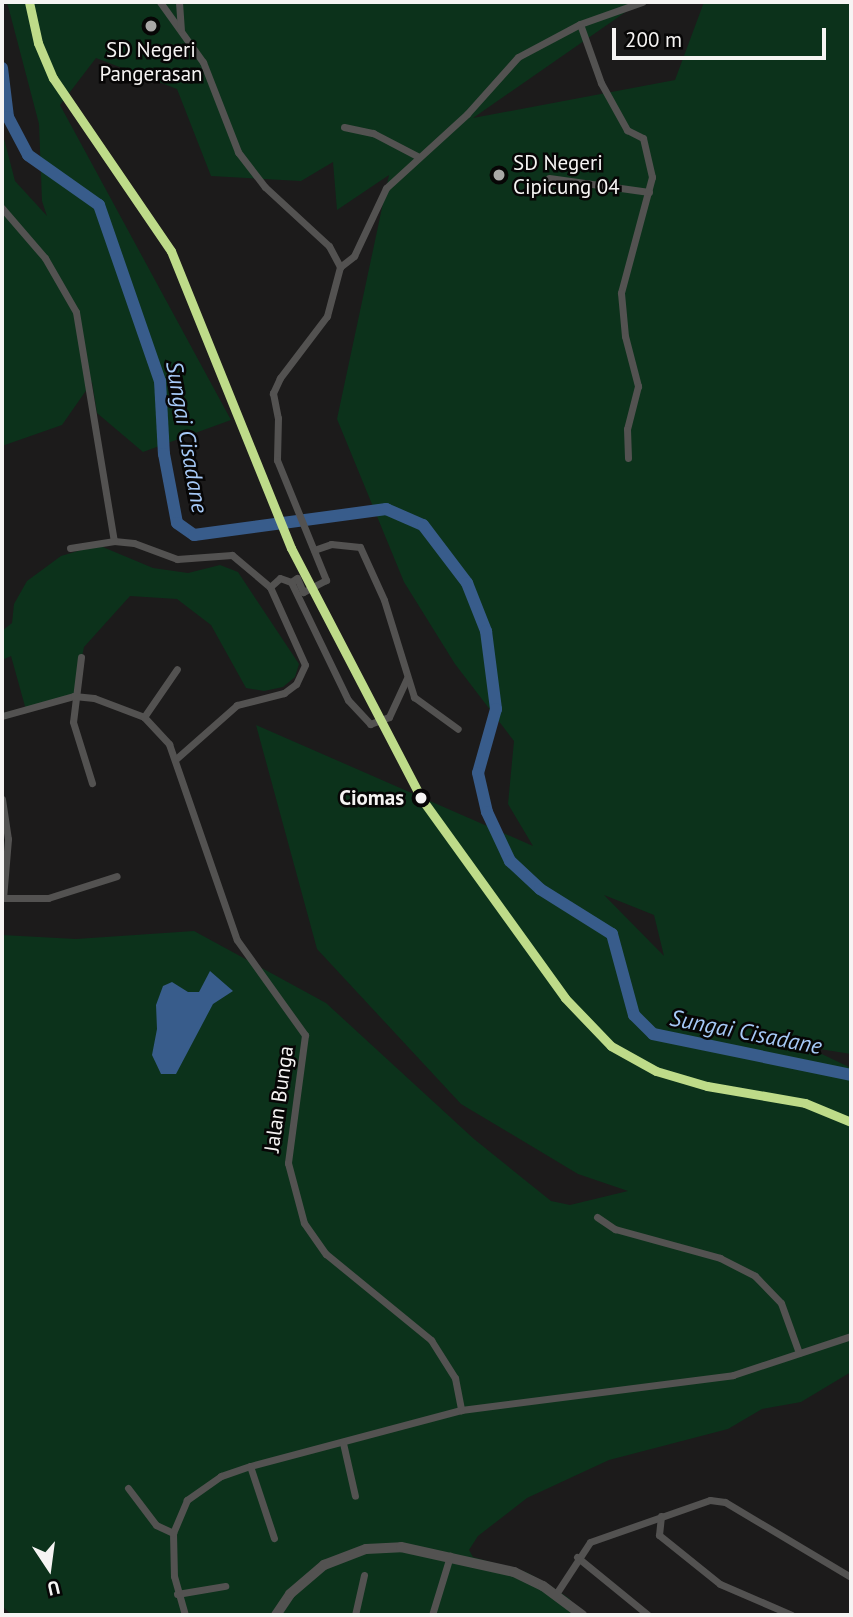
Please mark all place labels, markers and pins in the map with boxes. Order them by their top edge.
marker: SD Negeri Pangerasan [143,18,159,34]
place label: SD Negeri Pangerasan [99,37,203,87]
place label: SD Negeri Cipicung 04 [513,150,620,200]
marker: SD Negeri Cipicung 04 [491,167,507,183]
place label: Ciomas [339,785,404,811]
marker: Ciomas [410,787,432,809]

